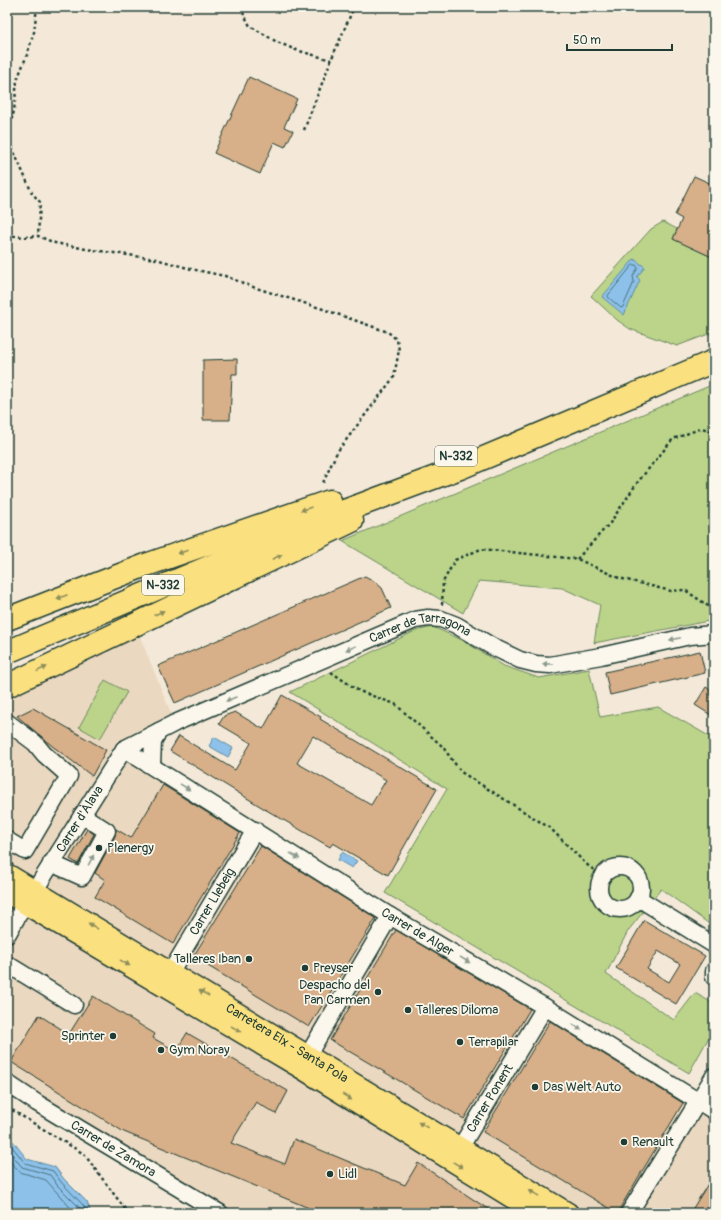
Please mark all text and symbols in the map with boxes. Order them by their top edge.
scale bar [567,26,672,52]
text: 50 m [573,33,601,48]
road number: N-332 [435,446,477,466]
one-way arrow [300,506,312,512]
one-way arrow [177,549,189,555]
one-way arrow [271,554,282,560]
road number: N-332 [142,575,184,595]
one-way arrow [55,595,67,601]
one-way arrow [154,610,165,616]
street label: Carrer de Tarragona [367,610,474,647]
one-way arrow [669,637,682,643]
one-way arrow [345,645,356,651]
one-way arrow [541,661,554,667]
one-way arrow [36,666,48,672]
one-way arrow [226,696,237,702]
street label: Carrer d'Àlava [53,783,107,855]
one-way arrow [179,783,191,790]
place label: Plenergy [107,840,154,856]
marker: Plenergy [94,843,104,853]
one-way arrow [289,852,301,859]
one-way arrow [88,854,95,865]
street label: Carrer Llebeig [186,865,239,938]
street label: Carrer de Alger [378,904,457,960]
one-way arrow [87,922,99,929]
place label: Talleres Iban [173,951,241,967]
marker: Talleres Iban [244,954,254,964]
one-way arrow [459,957,471,964]
one-way arrow [119,959,131,966]
place label: Preyser [313,960,353,976]
marker: Preyser [300,963,310,973]
place label: Despacho del Pan Carmen [299,977,370,1008]
marker: Despacho del Pan Carmen [373,987,383,997]
one-way arrow [198,990,210,997]
street label: Carretera Elx - Santa Pola [223,1000,351,1086]
place label: Talleres Diloma [416,1002,498,1018]
marker: Talleres Diloma [403,1005,413,1015]
one-way arrow [571,1024,583,1031]
one-way arrow [230,1026,242,1033]
place label: Sprinter [61,1028,105,1044]
marker: Sprinter [108,1031,118,1041]
place label: Terrapilar [468,1034,519,1050]
marker: Terrapilar [455,1037,465,1047]
place label: Gym Noray [169,1042,230,1058]
marker: Gym Noray [156,1045,166,1055]
street label: Carrer Ponent [463,1061,517,1135]
place label: Das Welt Auto [543,1079,621,1095]
marker: Das Welt Auto [530,1082,540,1092]
one-way arrow [342,1093,352,1101]
street label: Carrer de Zamora [68,1117,159,1181]
one-way arrow [417,1122,429,1129]
place label: Renault [632,1134,674,1150]
marker: Renault [619,1137,629,1147]
one-way arrow [452,1161,464,1168]
place label: Lidl [338,1166,357,1182]
marker: Lidl [325,1169,335,1179]
one-way arrow [528,1189,540,1196]

